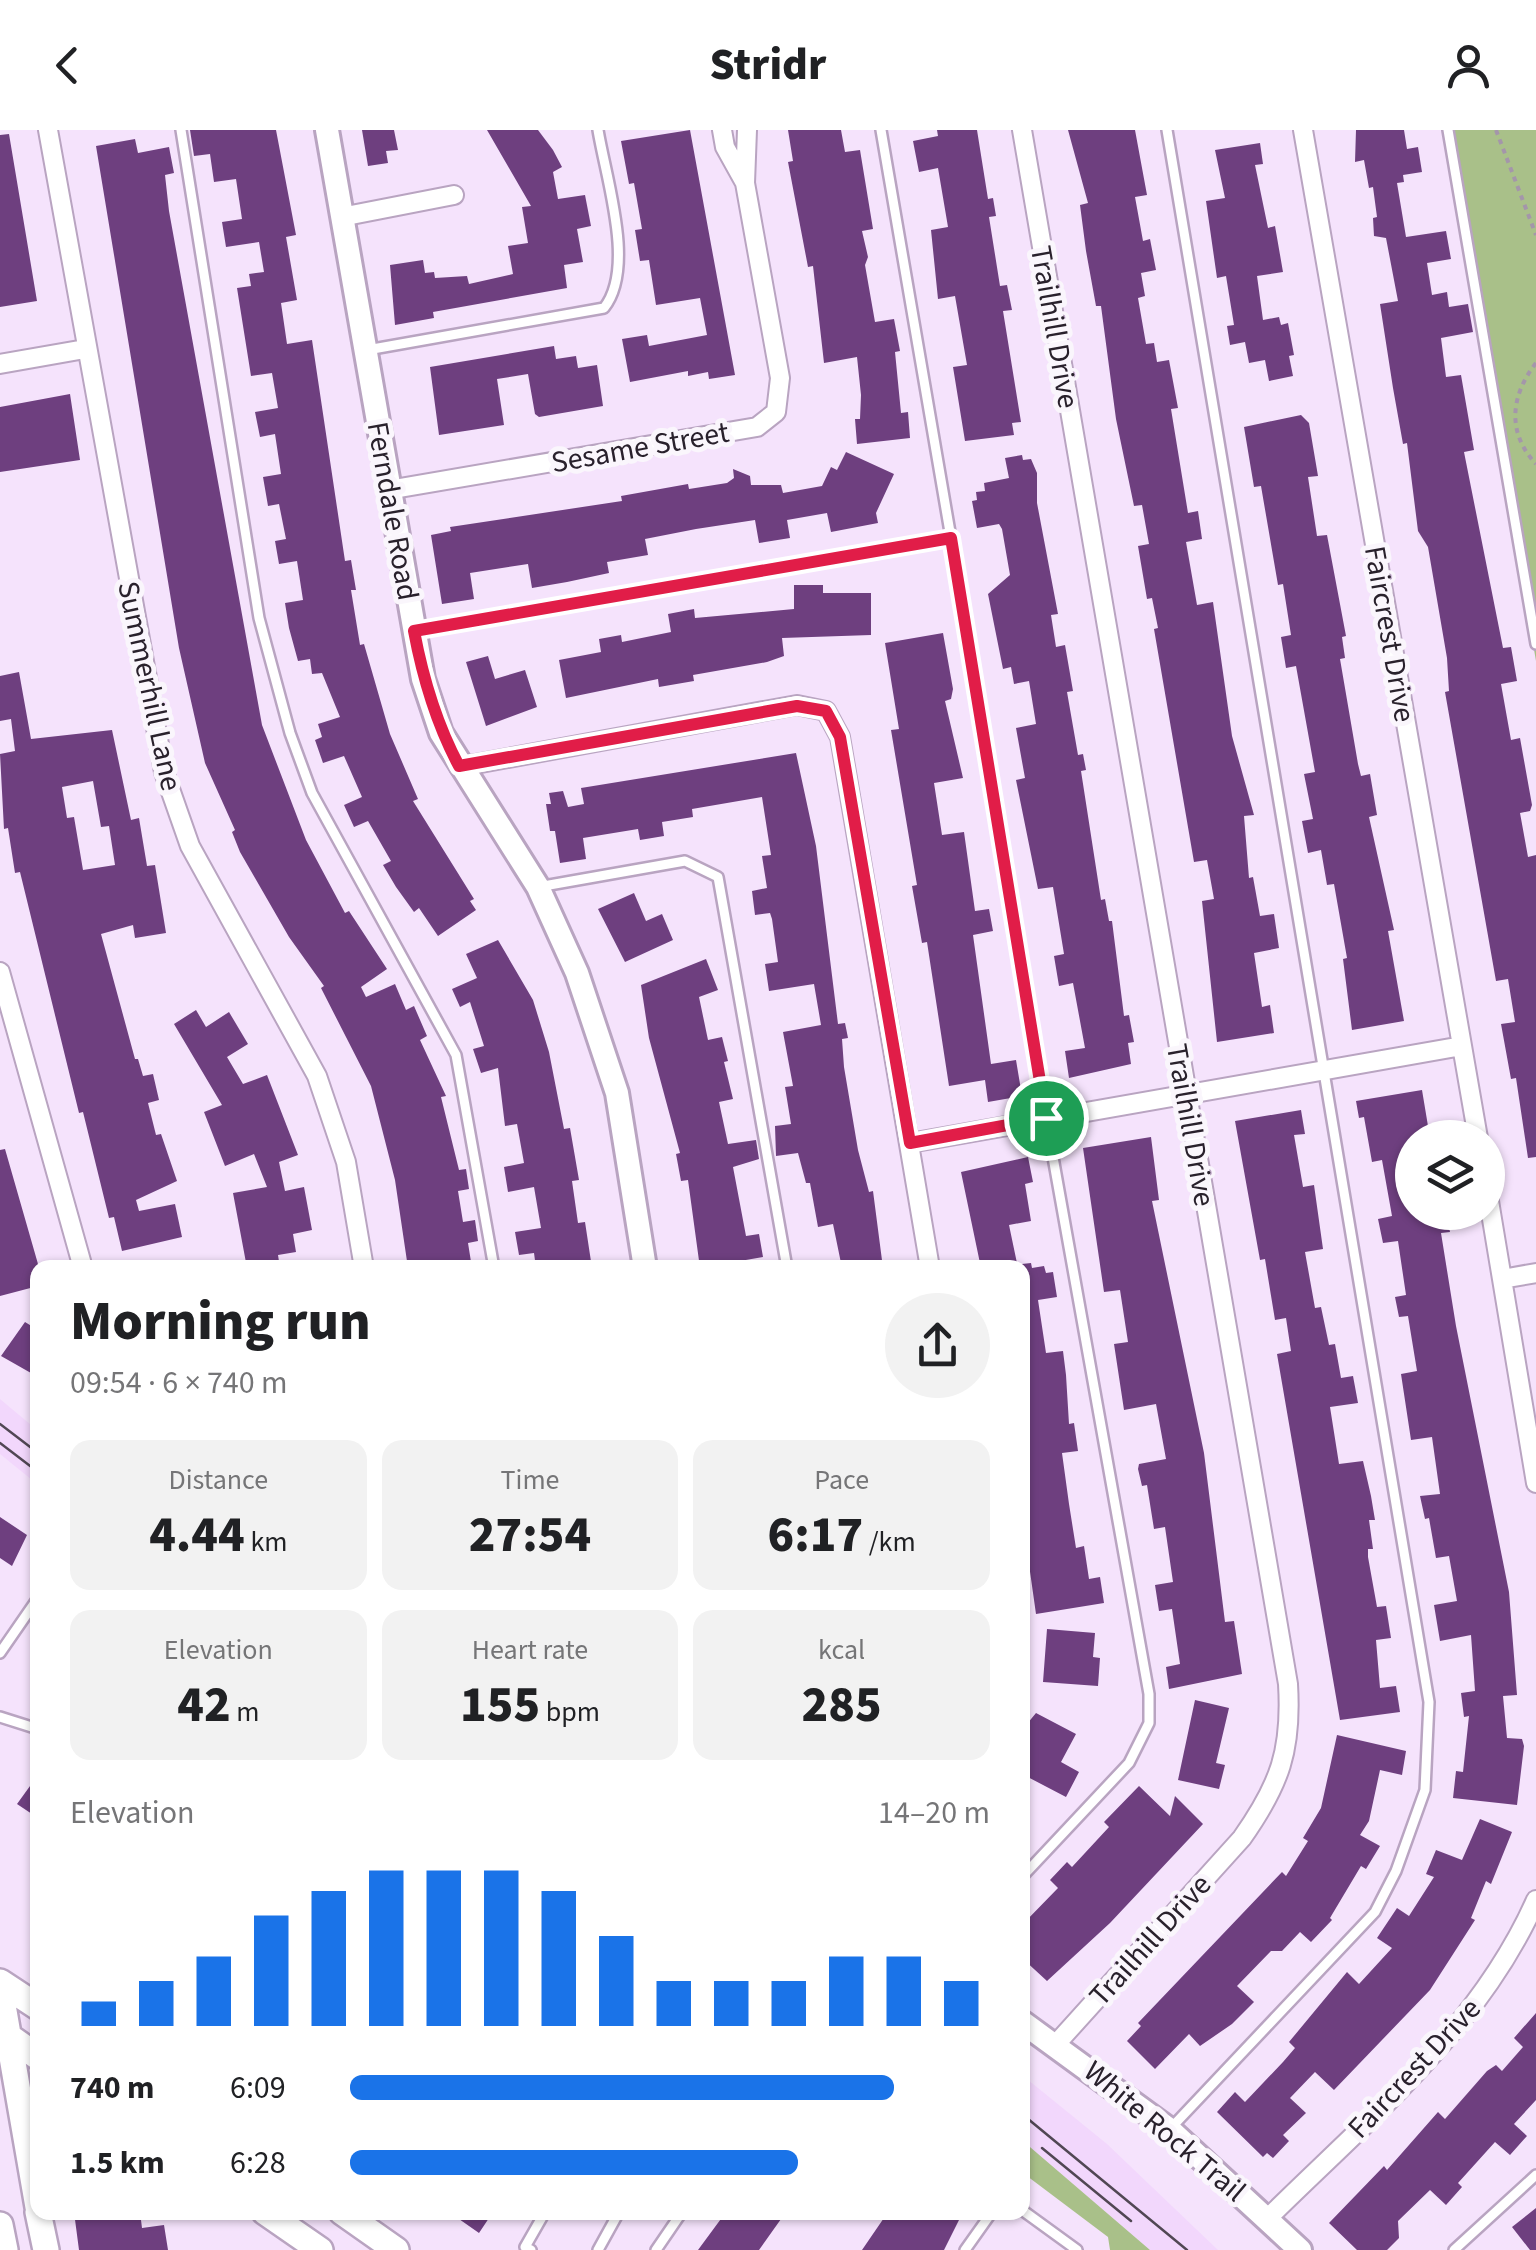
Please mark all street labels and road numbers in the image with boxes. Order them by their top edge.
street label: Trailhill Drive [1019,242,1090,412]
street label: Sesame Street [548,411,732,484]
street label: Ferndale Road [356,418,429,604]
street label: Faircrest Drive [1353,543,1426,726]
street label: Summerhill Lane [106,577,193,795]
street label: Trailhill Drive [1155,1040,1226,1210]
street label: Trailhill Drive [1079,1865,1221,2016]
street label: Faircrest Drive [1338,1989,1491,2148]
street label: White Rock Trail [1074,2051,1255,2212]

